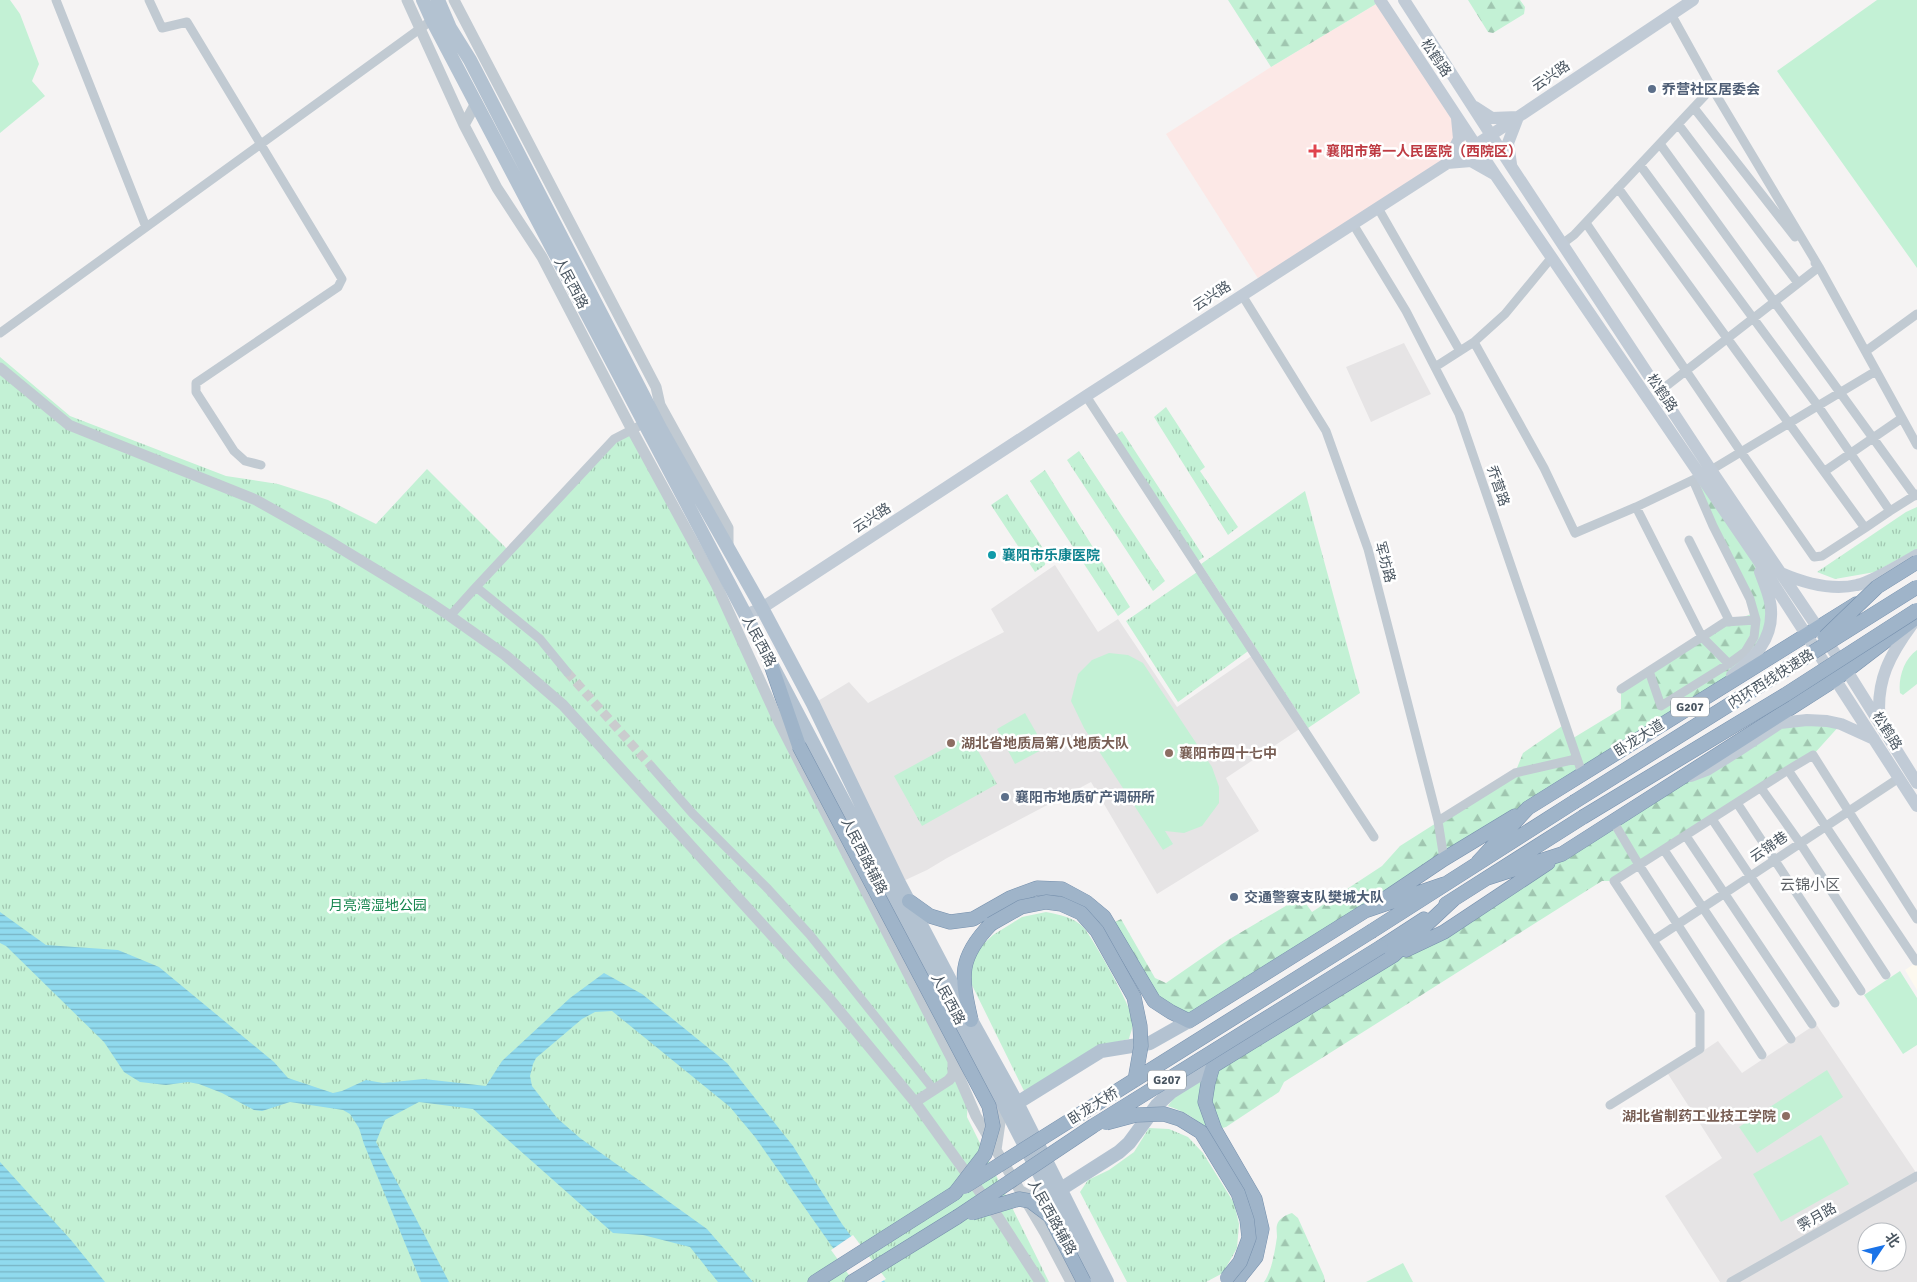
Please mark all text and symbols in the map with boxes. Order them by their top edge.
street label: 松鹤路 [1417,36,1455,80]
street label: 云兴路 [1529,57,1573,95]
place label: 乔营社区居委会 [1662,81,1760,98]
marker: 乔营社区居委会 [1646,83,1658,95]
place label: 襄阳市第一人民医院（西院区） [1326,143,1522,160]
marker: 襄阳市第一人民医院（西院区） [1308,144,1322,158]
street label: 人民西路 [550,254,592,312]
street label: 云兴路 [1190,277,1234,315]
street label: 松鹤路 [1643,371,1681,415]
street label: 乔营路 [1483,463,1513,509]
street label: 云兴路 [850,499,894,537]
street label: 军坊路 [1371,540,1399,584]
place label: 襄阳市乐康医院 [1002,547,1100,564]
marker: 襄阳市乐康医院 [986,549,998,561]
street label: 人民西路 [738,612,780,670]
street label: 内环西线快速路 [1725,646,1817,712]
road number: G207 [1671,698,1709,716]
street label: 松鹤路 [1869,709,1905,753]
street label: 卧龙大道 [1611,716,1667,760]
place label: 湖北省地质局第八地质大队 [961,735,1129,752]
marker: 湖北省地质局第八地质大队 [945,737,957,749]
place label: 襄阳市四十七中 [1179,745,1277,762]
marker: 襄阳市四十七中 [1163,747,1175,759]
place label: 襄阳市地质矿产调研所 [1015,789,1155,806]
marker: 襄阳市地质矿产调研所 [999,791,1011,803]
street label: 人民西路辅路 [837,815,891,897]
street label: 云锦巷 [1747,828,1791,866]
district label: 云锦小区 [1780,876,1840,894]
place label: 交通警察支队樊城大队 [1244,889,1384,906]
marker: 交通警察支队樊城大队 [1228,891,1240,903]
park label: 月亮湾湿地公园 [329,897,427,914]
street label: 人民西路 [927,970,969,1028]
road number: G207 [1148,1070,1186,1090]
street label: 卧龙大桥 [1065,1084,1121,1128]
place label: 湖北省制药工业技工学院 [1622,1108,1776,1125]
marker: 湖北省制药工业技工学院 [1780,1110,1792,1122]
street label: 人民西路辅路 [1024,1176,1080,1258]
street label: 霁月路 [1795,1199,1839,1235]
north arrow [1857,1222,1907,1272]
text: 北 [1881,1229,1903,1250]

